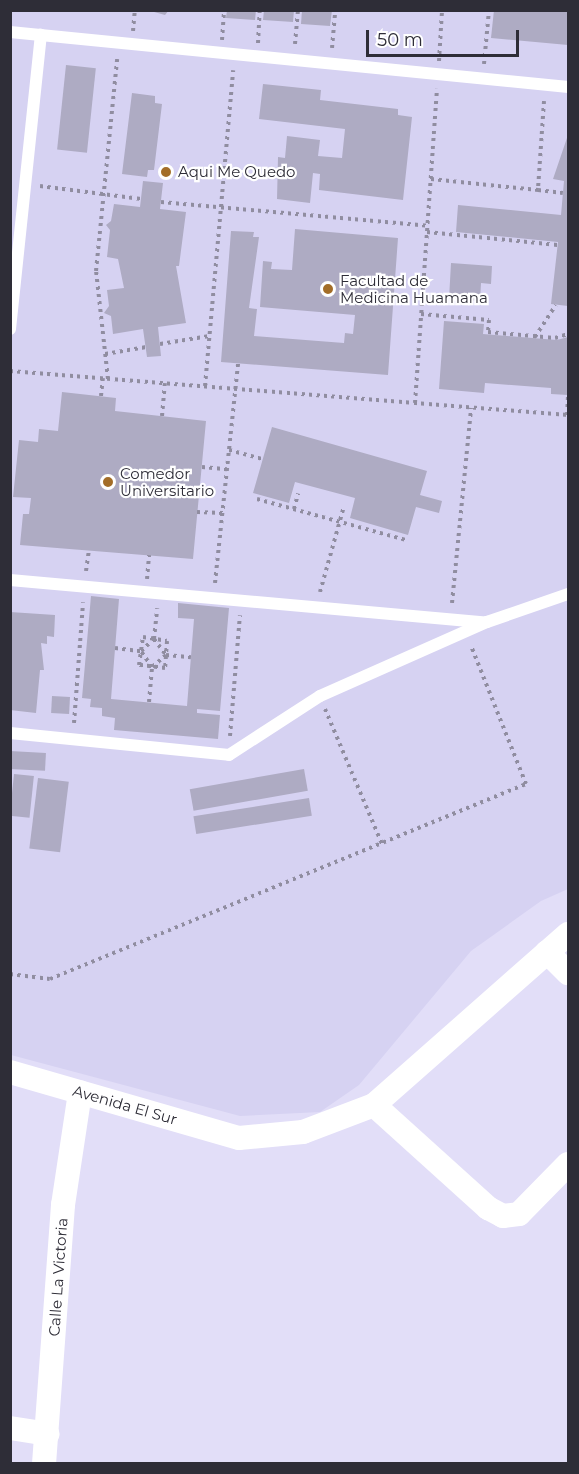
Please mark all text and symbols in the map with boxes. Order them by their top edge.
scale bar [369,18,522,56]
text: 50 m [377,29,423,51]
place label: Aqui Me Quedo [178,163,296,181]
marker: Aqui Me Quedo [159,165,173,179]
place label: Facultad de Medicina Huamana [340,271,488,306]
marker: Facultad de Medicina Huamana [321,282,335,296]
place label: Comedor Universitario [120,464,214,499]
marker: Comedor Universitario [101,475,115,489]
street label: Avenida El Sur [71,1081,179,1129]
street label: Calle La Victoria [45,1217,71,1337]

